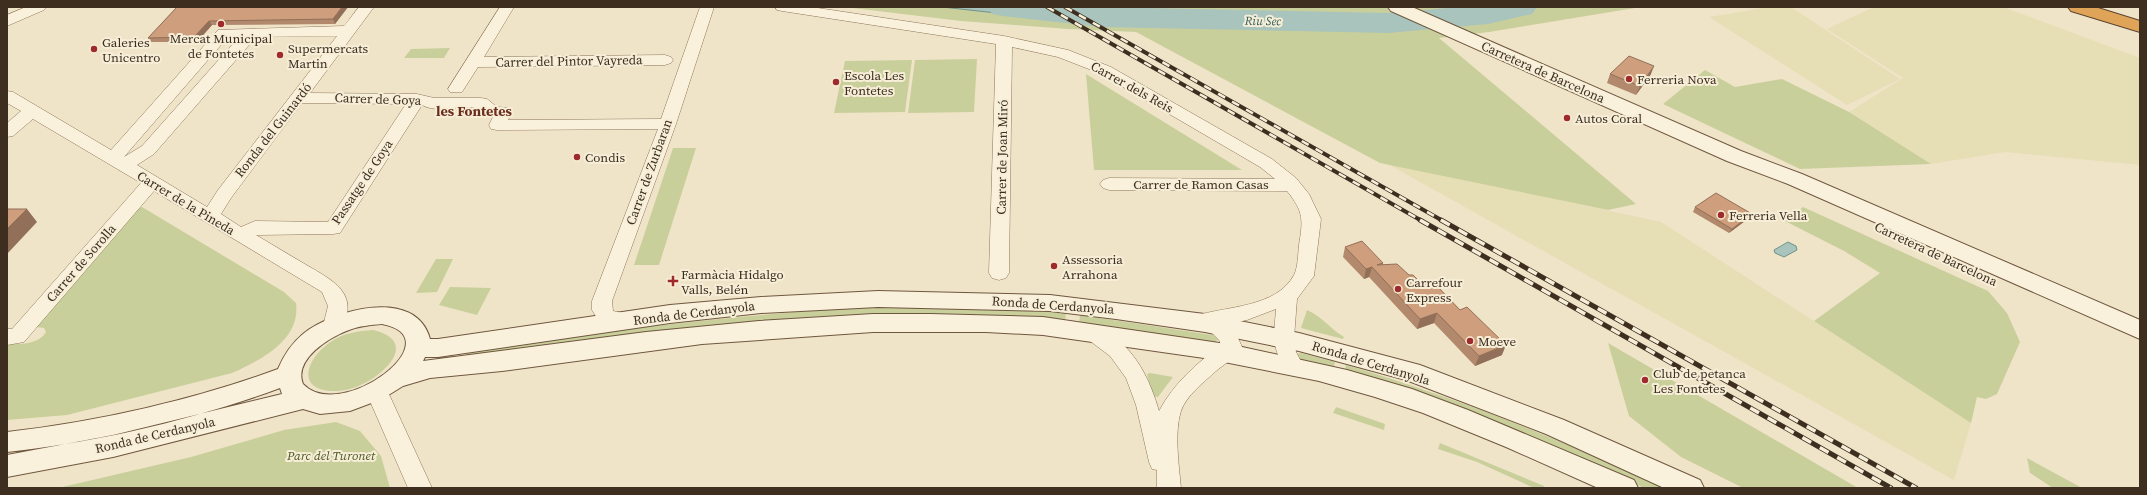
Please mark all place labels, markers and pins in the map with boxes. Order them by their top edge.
marker: Mercat Municipal de Fontetes [216,19,226,29]
place label: Mercat Municipal de Fontetes [170,30,272,62]
place label: Galeries Unicentro [102,34,160,66]
place label: Supermercats Martin [288,40,369,72]
marker: Galeries Unicentro [89,44,99,54]
marker: Supermercats Martin [275,50,285,60]
place label: Escola Les Fontetes [844,67,905,99]
place label: Ferreria Nova [1637,71,1717,88]
marker: Ferreria Nova [1624,74,1634,84]
marker: Escola Les Fontetes [831,77,841,87]
place label: Autos Coral [1575,110,1642,127]
marker: Autos Coral [1562,113,1572,123]
place label: Condis [585,149,625,166]
marker: Condis [572,152,582,162]
place label: Ferreria Vella [1729,207,1808,224]
marker: Ferreria Vella [1716,210,1726,220]
place label: Assessoria Arrahona [1062,251,1123,283]
marker: Assessoria Arrahona [1049,261,1059,271]
place label: Farmàcia Hidalgo Valls, Belén [681,266,784,298]
place label: Carrefour Express [1406,274,1463,306]
marker: Farmàcia Hidalgo Valls, Belén [668,276,678,286]
marker: Carrefour Express [1393,284,1403,294]
place label: Moeve [1478,333,1516,350]
marker: Moeve [1465,336,1475,346]
place label: Club de petanca Les Fontetes [1653,365,1746,397]
marker: Club de petanca Les Fontetes [1640,375,1650,385]

